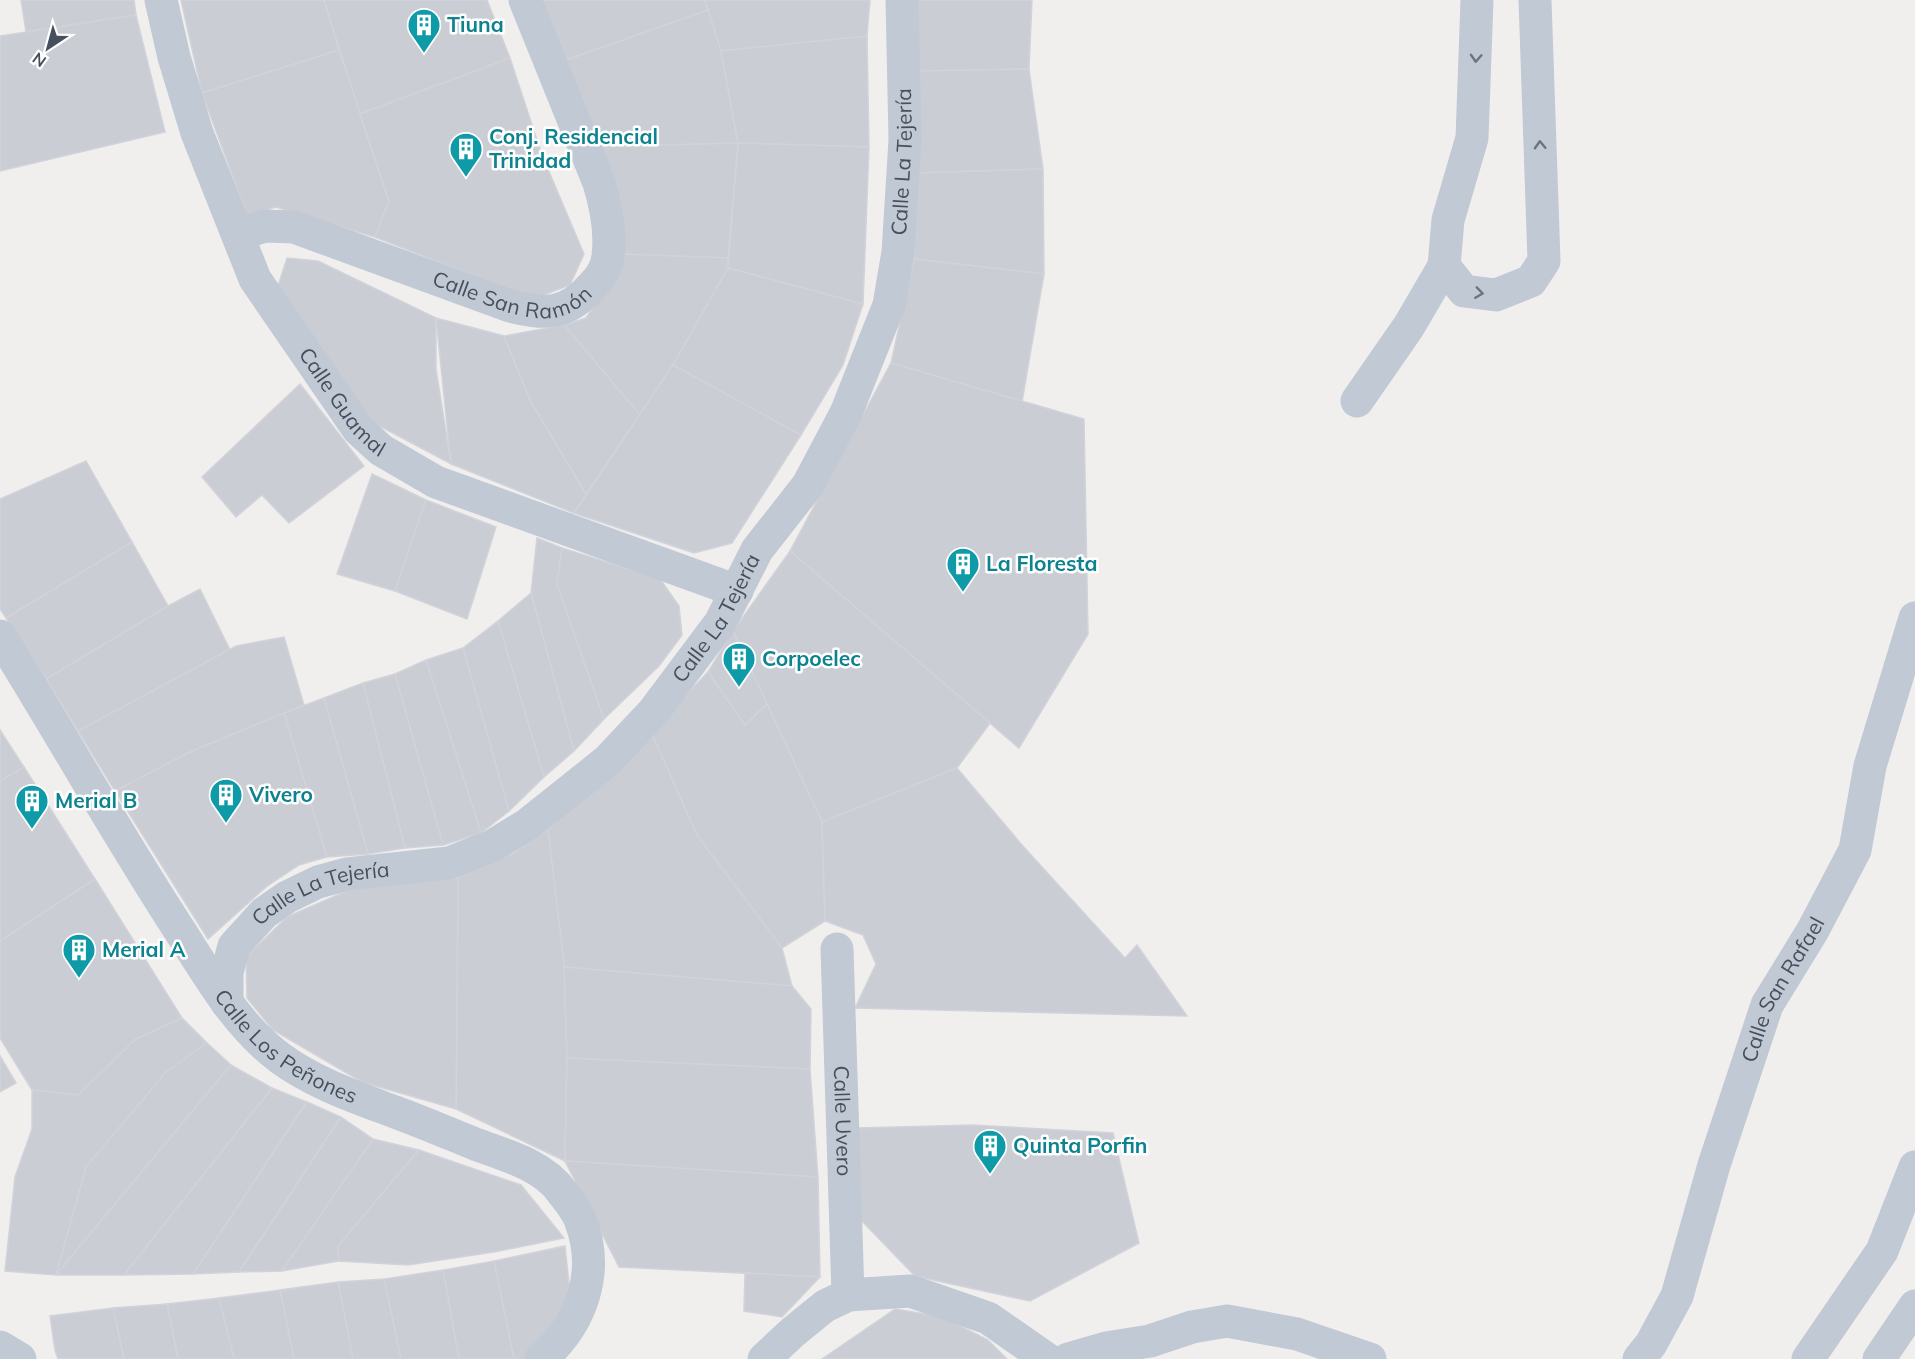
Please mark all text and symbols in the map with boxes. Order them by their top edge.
building icon: Tiuna [406,7,442,54]
place label: Tiuna [447,11,504,37]
north arrow [18,18,78,78]
text: N [28,48,50,72]
one-way arrow [1469,54,1482,63]
street label: Calle La Tejería [885,88,917,236]
place label: Conj. Residencial Trinidad [489,123,658,173]
building icon: Conj. Residencial Trinidad [448,131,484,178]
one-way arrow [1534,141,1546,150]
street label: Calle San Ramón [429,265,597,323]
one-way arrow [1474,286,1484,298]
street label: Calle Guamal [294,342,390,462]
building icon: La Floresta [945,546,981,593]
street label: Calle La Tejería [666,549,765,687]
place label: La Floresta [986,550,1097,576]
building icon: Corpoelec [721,641,757,688]
place label: Corpoelec [762,645,861,671]
building icon: Vivero [208,777,244,824]
place label: Vivero [248,781,313,807]
building icon: Merial B [14,783,50,830]
place label: Merial B [55,787,137,813]
street label: Calle La Tejería [245,856,391,930]
street label: Calle San Rafael [1735,912,1830,1065]
building icon: Merial A [61,932,97,979]
place label: Merial A [102,936,186,962]
street label: Calle Los Peñones [210,984,361,1108]
street label: Calle Uvero [829,1065,858,1177]
building icon: Quinta Porfin [972,1128,1008,1175]
place label: Quinta Porfin [1013,1132,1147,1158]

